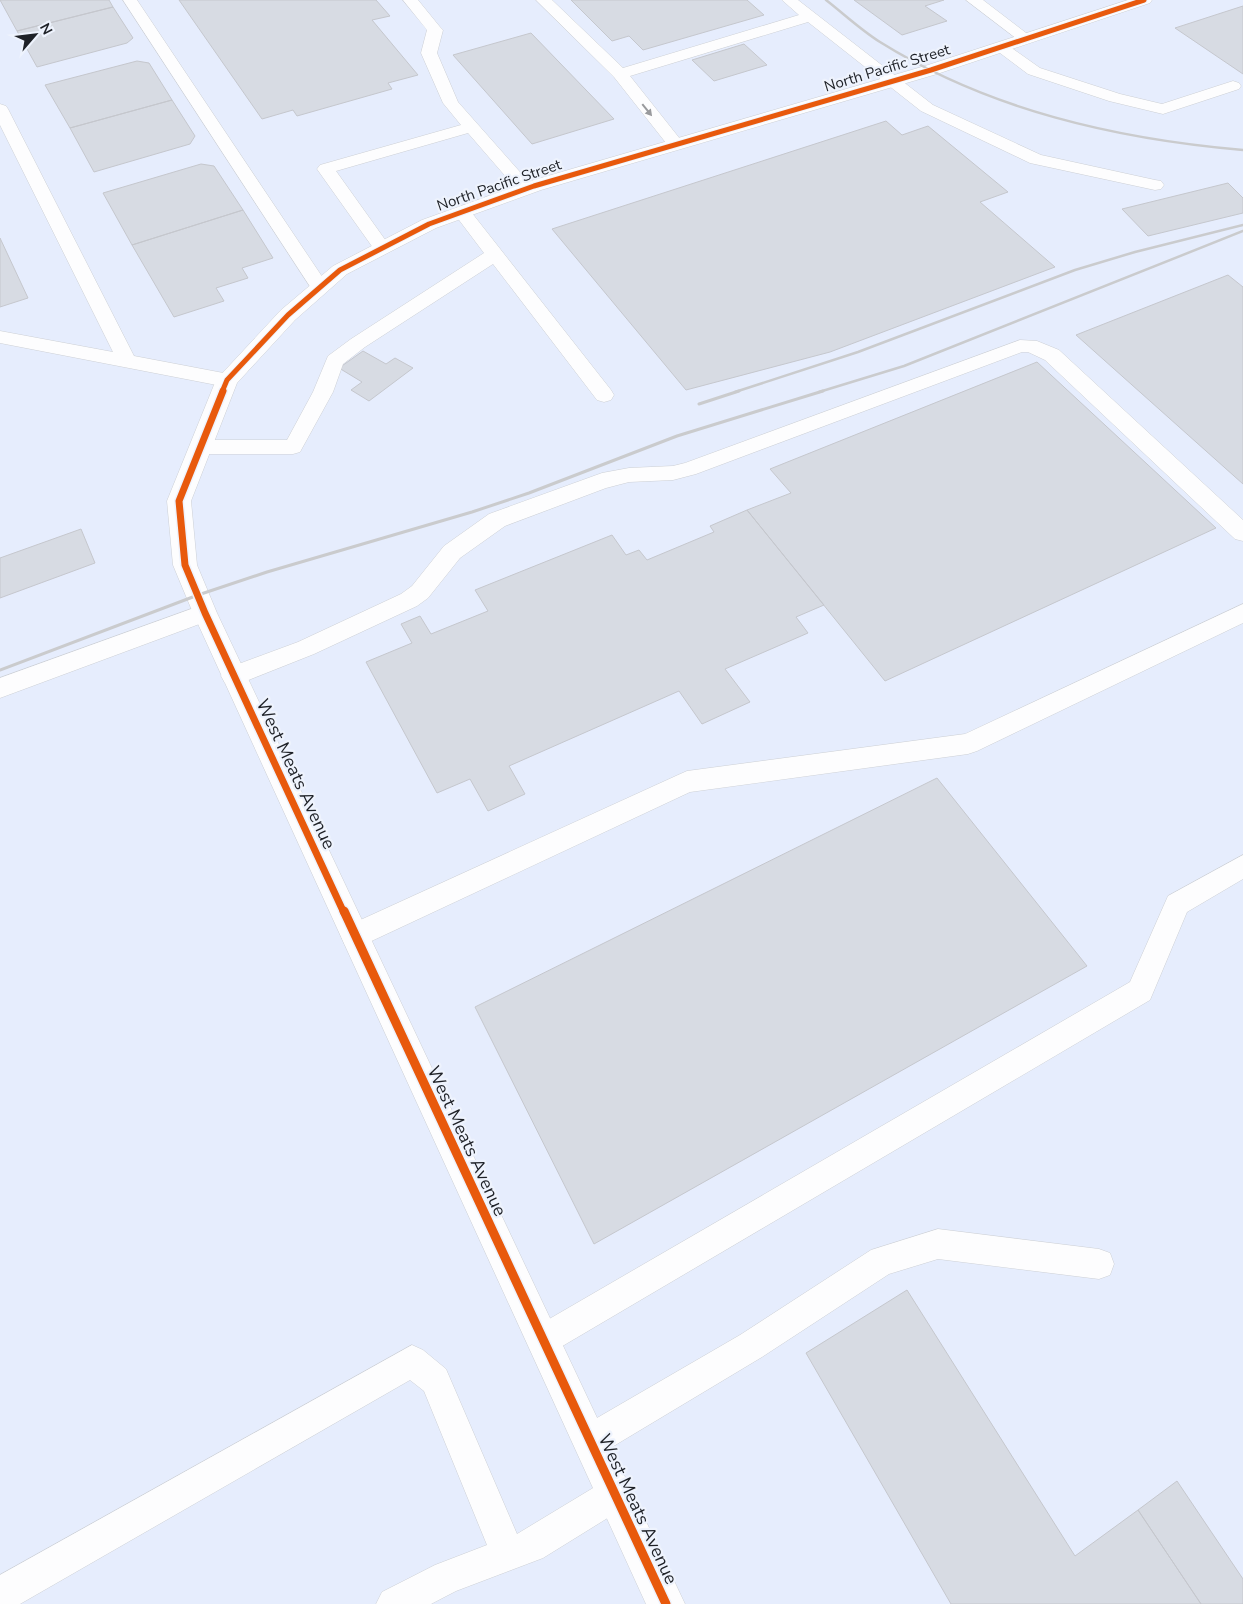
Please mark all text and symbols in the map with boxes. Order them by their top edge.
north arrow [10,10,60,60]
text: N [35,20,57,38]
street label: North Pacific Street [822,39,953,97]
one-way arrow [642,103,653,116]
street label: North Pacific Street [434,154,565,216]
street label: West Meats Avenue [251,695,341,853]
street label: West Meats Avenue [422,1062,512,1220]
street label: West Meats Avenue [593,1430,683,1588]

